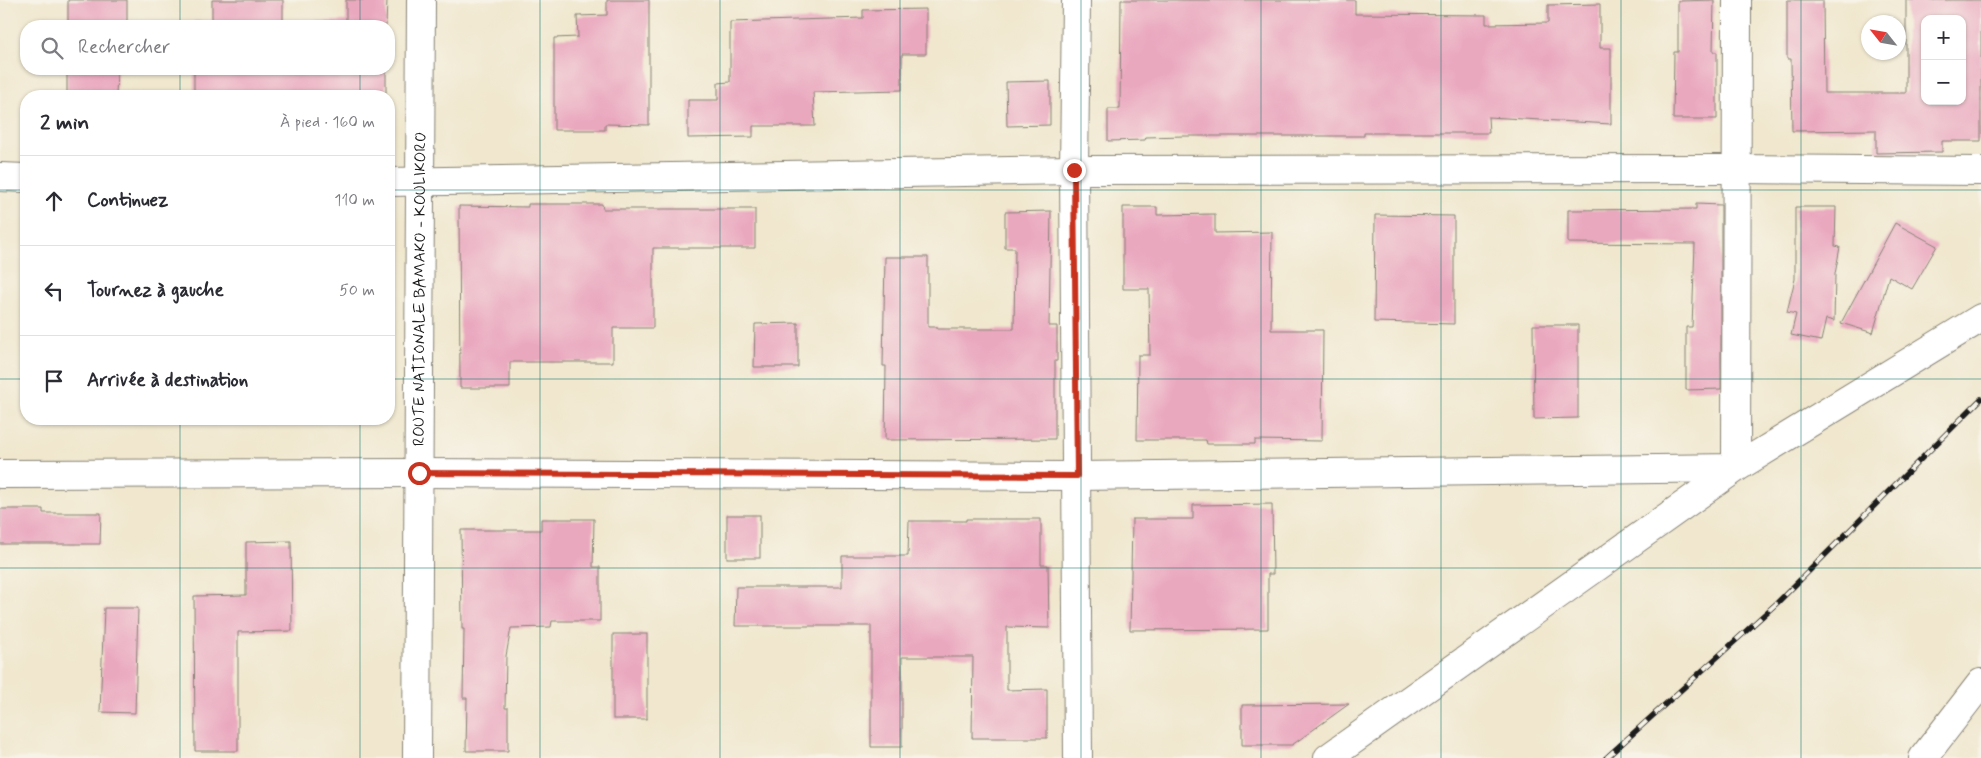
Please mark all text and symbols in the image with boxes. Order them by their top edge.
north arrow [1861,15,1906,60]
map controls [1921,15,1966,105]
button: + [1921,15,1966,60]
search box [20,20,395,75]
icon: search [38,34,66,62]
text: Rechercher [78,35,170,60]
button: − [1921,60,1966,105]
text: 2 min [40,109,89,137]
text: À pied · 160 m [280,112,375,133]
street label: ROUTE NATIONALE BAMAKO - KOULIKORO [408,132,431,446]
route end [1063,159,1086,182]
icon: ahead [40,187,68,215]
text: Continuez [87,188,168,213]
text: 110 m [334,190,375,211]
icon: left [40,277,68,305]
text: Tournez à gauche [87,278,224,303]
text: 50 m [339,280,375,301]
icon: arrive [40,367,68,395]
text: Arrivée à destination [87,368,248,393]
route start [408,462,431,485]

